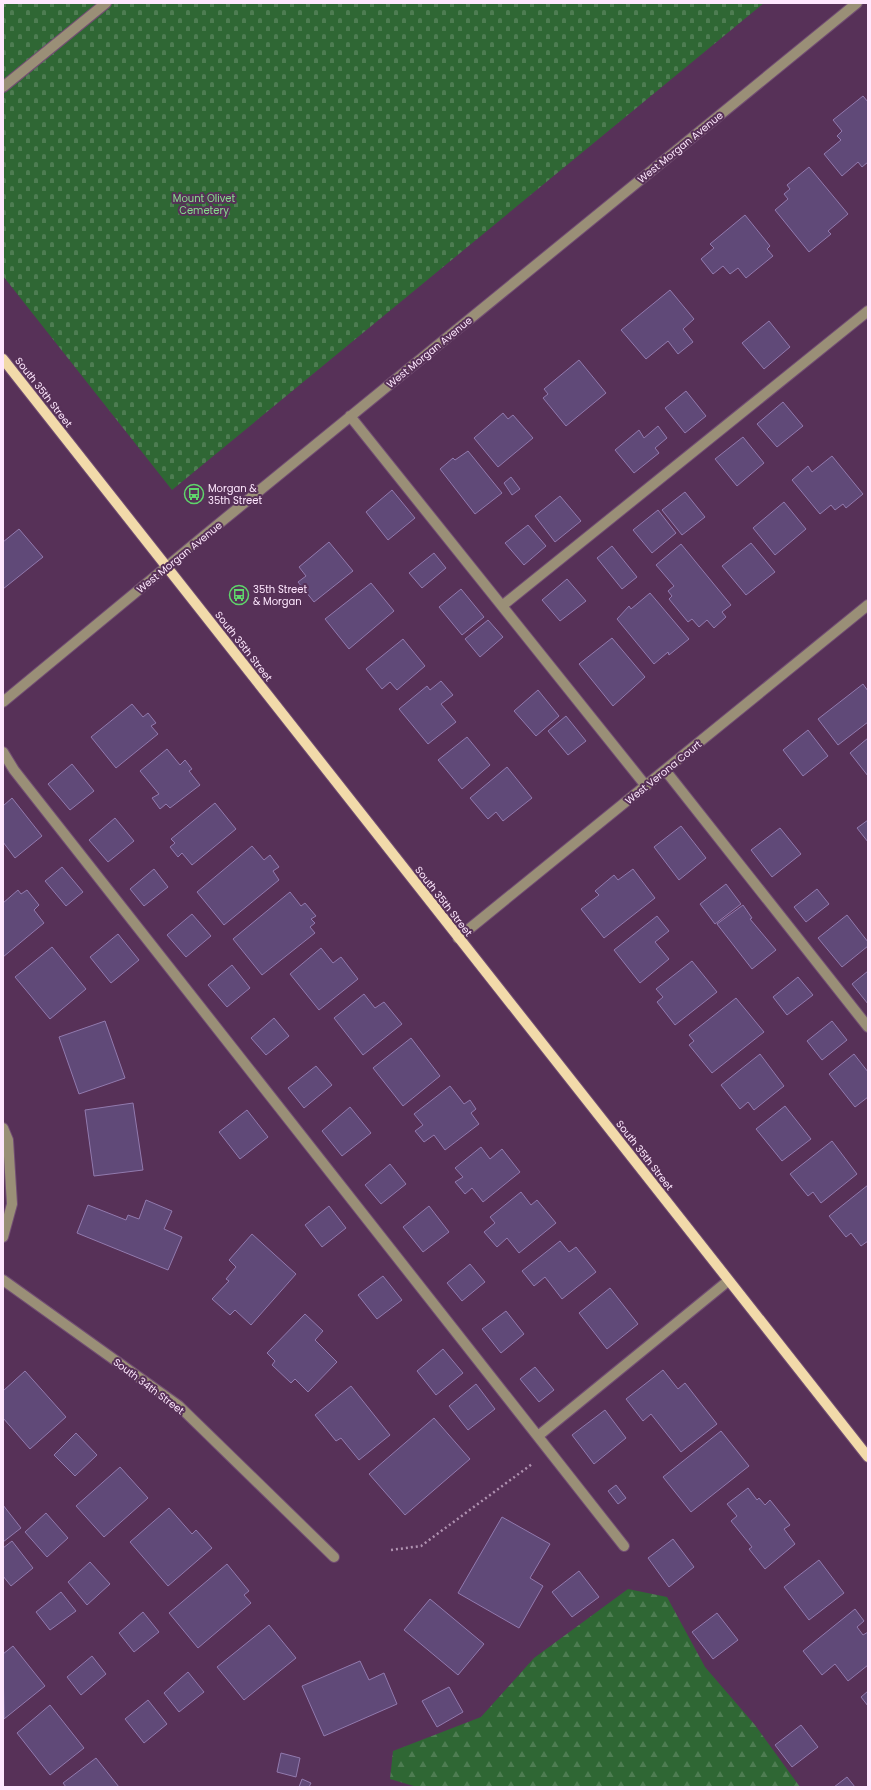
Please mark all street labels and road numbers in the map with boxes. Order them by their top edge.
street label: West Morgan Avenue [634,108,726,187]
street label: West Morgan Avenue [383,313,475,392]
street label: South 35th Street [11,354,76,431]
street label: West Morgan Avenue [133,518,225,597]
street label: South 35th Street [211,608,276,685]
street label: West Verona Court [622,737,705,808]
street label: South 35th Street [411,863,476,940]
street label: South 35th Street [612,1117,677,1194]
street label: South 34th Street [110,1355,188,1418]

